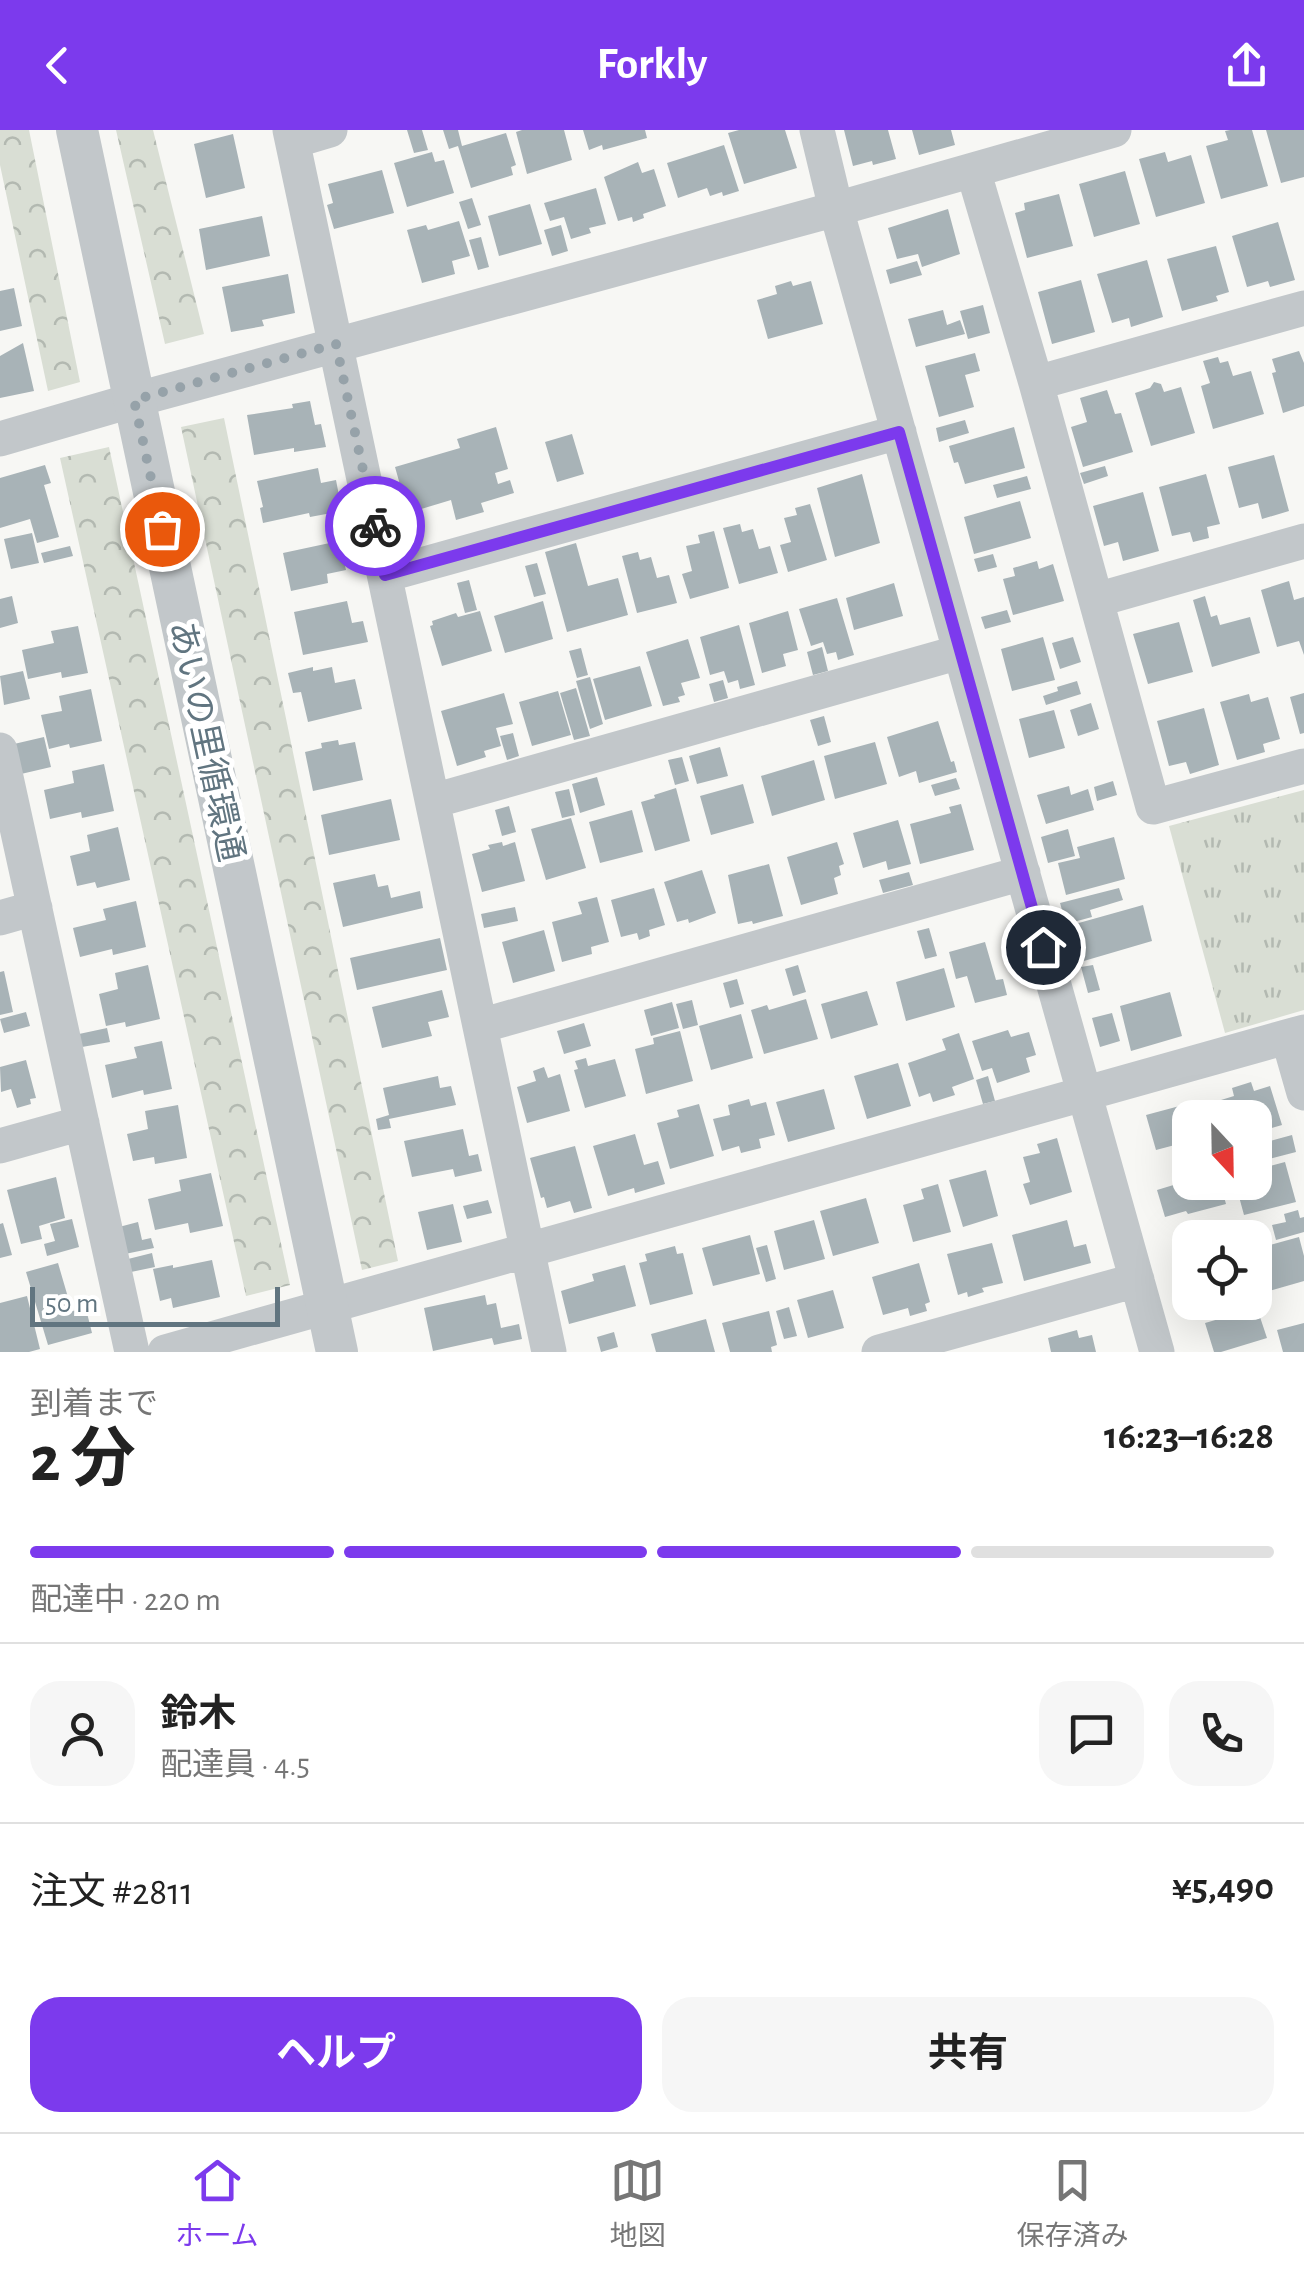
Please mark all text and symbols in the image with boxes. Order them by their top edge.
icon: back [30,38,85,93]
icon: share [1219,38,1274,93]
text: Forkly [597,42,707,87]
courier [325,476,425,576]
pin [120,487,205,572]
icon: bike [348,499,403,554]
icon: bag [135,502,190,557]
street label: あいの里循環通 [163,617,250,865]
pin [1001,905,1086,990]
icon: home [1016,920,1071,975]
north arrow [1172,1100,1272,1200]
map controls [1172,1100,1272,1320]
button: locate [1172,1220,1272,1320]
scale bar [30,1282,280,1326]
text: 50 m [45,1290,99,1318]
text: 到着まで [30,1388,158,1420]
text: 16:23–16:28 [1104,1418,1274,1456]
text: 2 分 [30,1428,135,1493]
text: 配達中 · 220 m [30,1584,221,1616]
button: person [30,1681,135,1786]
button: chat [1039,1681,1144,1786]
button: phone [1169,1681,1274,1786]
text: 鈴木 [160,1696,236,1734]
text: 配達員 · 4.5 [160,1749,310,1781]
text: ¥5,490 [1172,1869,1274,1907]
text: 注文 #2811 [30,1874,193,1912]
button: ヘルプ [30,1997,642,2112]
button: 共有 [662,1997,1274,2112]
tab: ホーム [175,2153,259,2254]
tab: 地図 [610,2153,666,2254]
tab: 保存済み [1016,2153,1129,2254]

